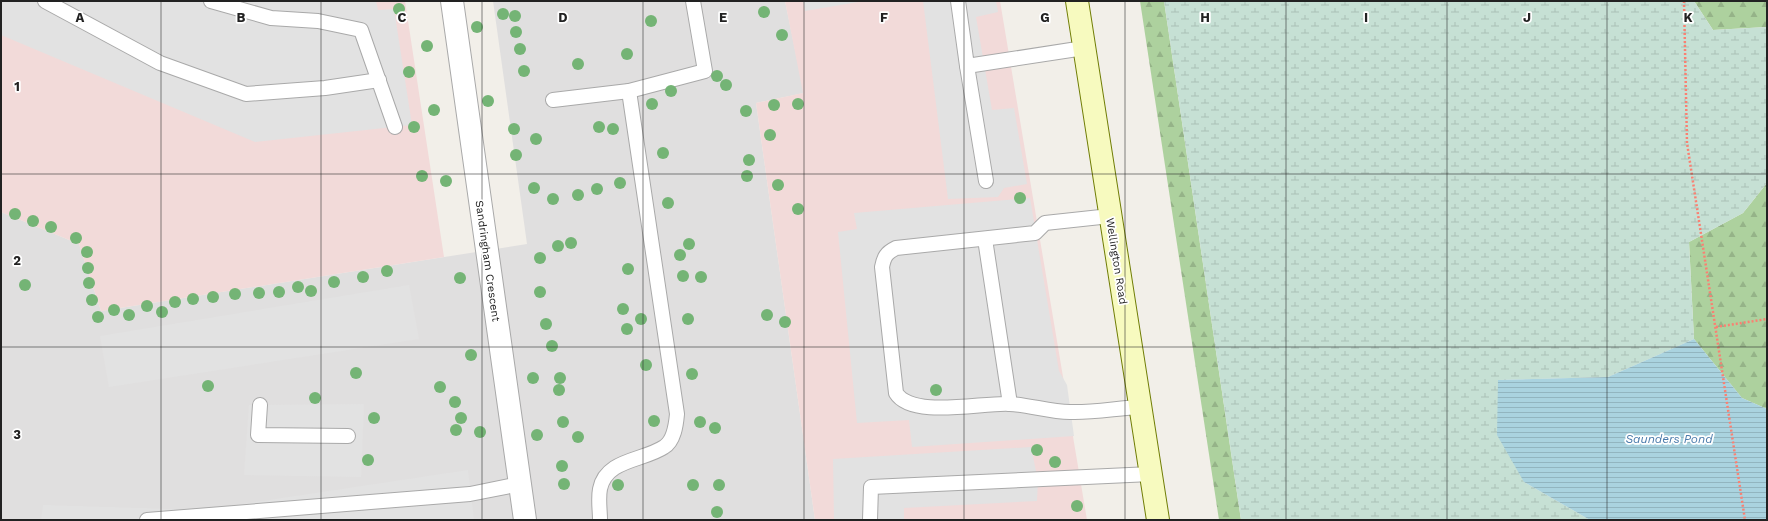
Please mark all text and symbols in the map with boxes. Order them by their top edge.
text: A [76,10,85,25]
text: B [237,10,246,25]
text: C [398,10,407,25]
text: D [558,10,568,25]
text: E [719,10,727,25]
text: F [880,10,888,25]
text: G [1040,10,1050,25]
text: H [1200,10,1210,25]
text: I [1364,10,1368,25]
text: J [1523,10,1531,25]
text: K [1683,10,1693,25]
text: 1 [14,79,20,94]
street label: Sandringham Crescent [473,200,502,323]
street label: Wellington Road [1103,217,1130,305]
text: 2 [13,253,21,268]
text: 3 [13,427,21,442]
water label: Saunders Pond [1625,432,1713,446]

